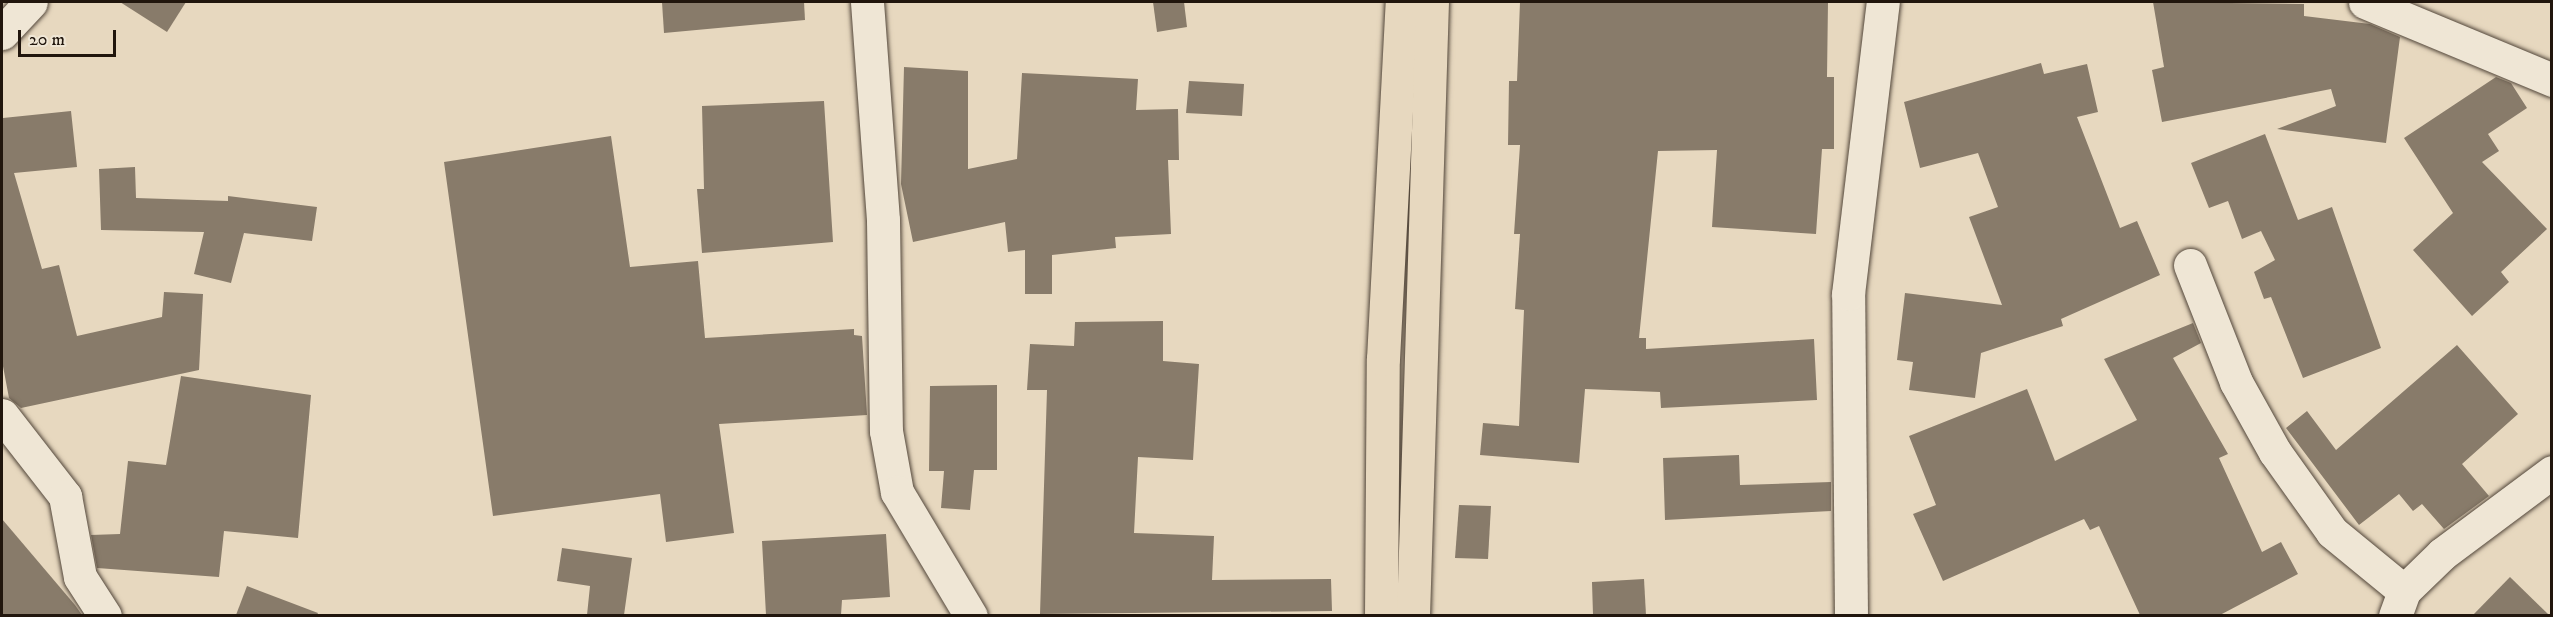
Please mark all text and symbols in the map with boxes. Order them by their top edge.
scale bar [21,18,118,56]
text: 20 m [29,29,65,51]

